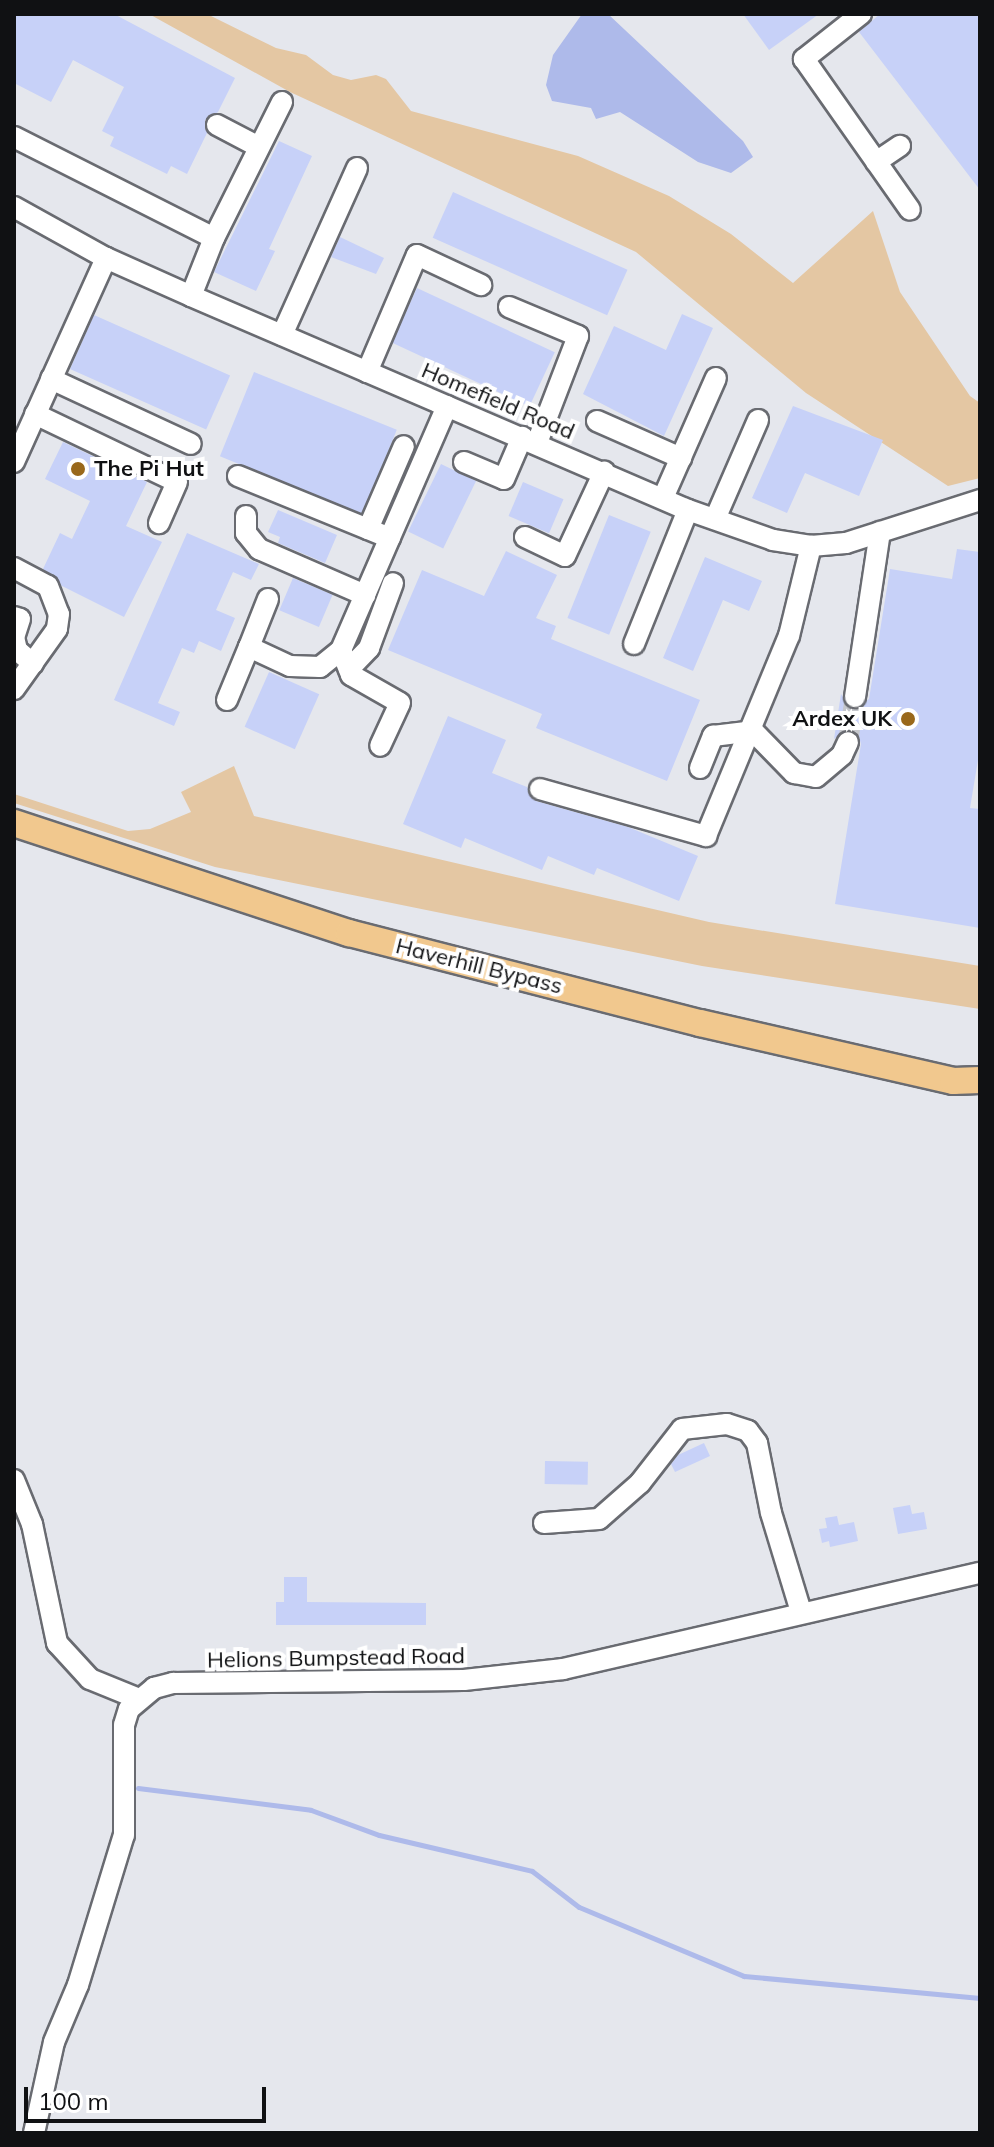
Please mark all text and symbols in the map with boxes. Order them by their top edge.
street label: Homefield Road [418,357,578,445]
place label: The Pi Hut [94,456,204,482]
marker: The Pi Hut [69,460,87,478]
place label: Ardex UK [792,706,892,732]
marker: Ardex UK [899,710,917,728]
street label: Haverhill Bypass [393,933,565,999]
street label: Helions Bumpstead Road [207,1643,465,1673]
scale bar [28,2071,270,2121]
text: 100 m [38,2086,109,2116]

